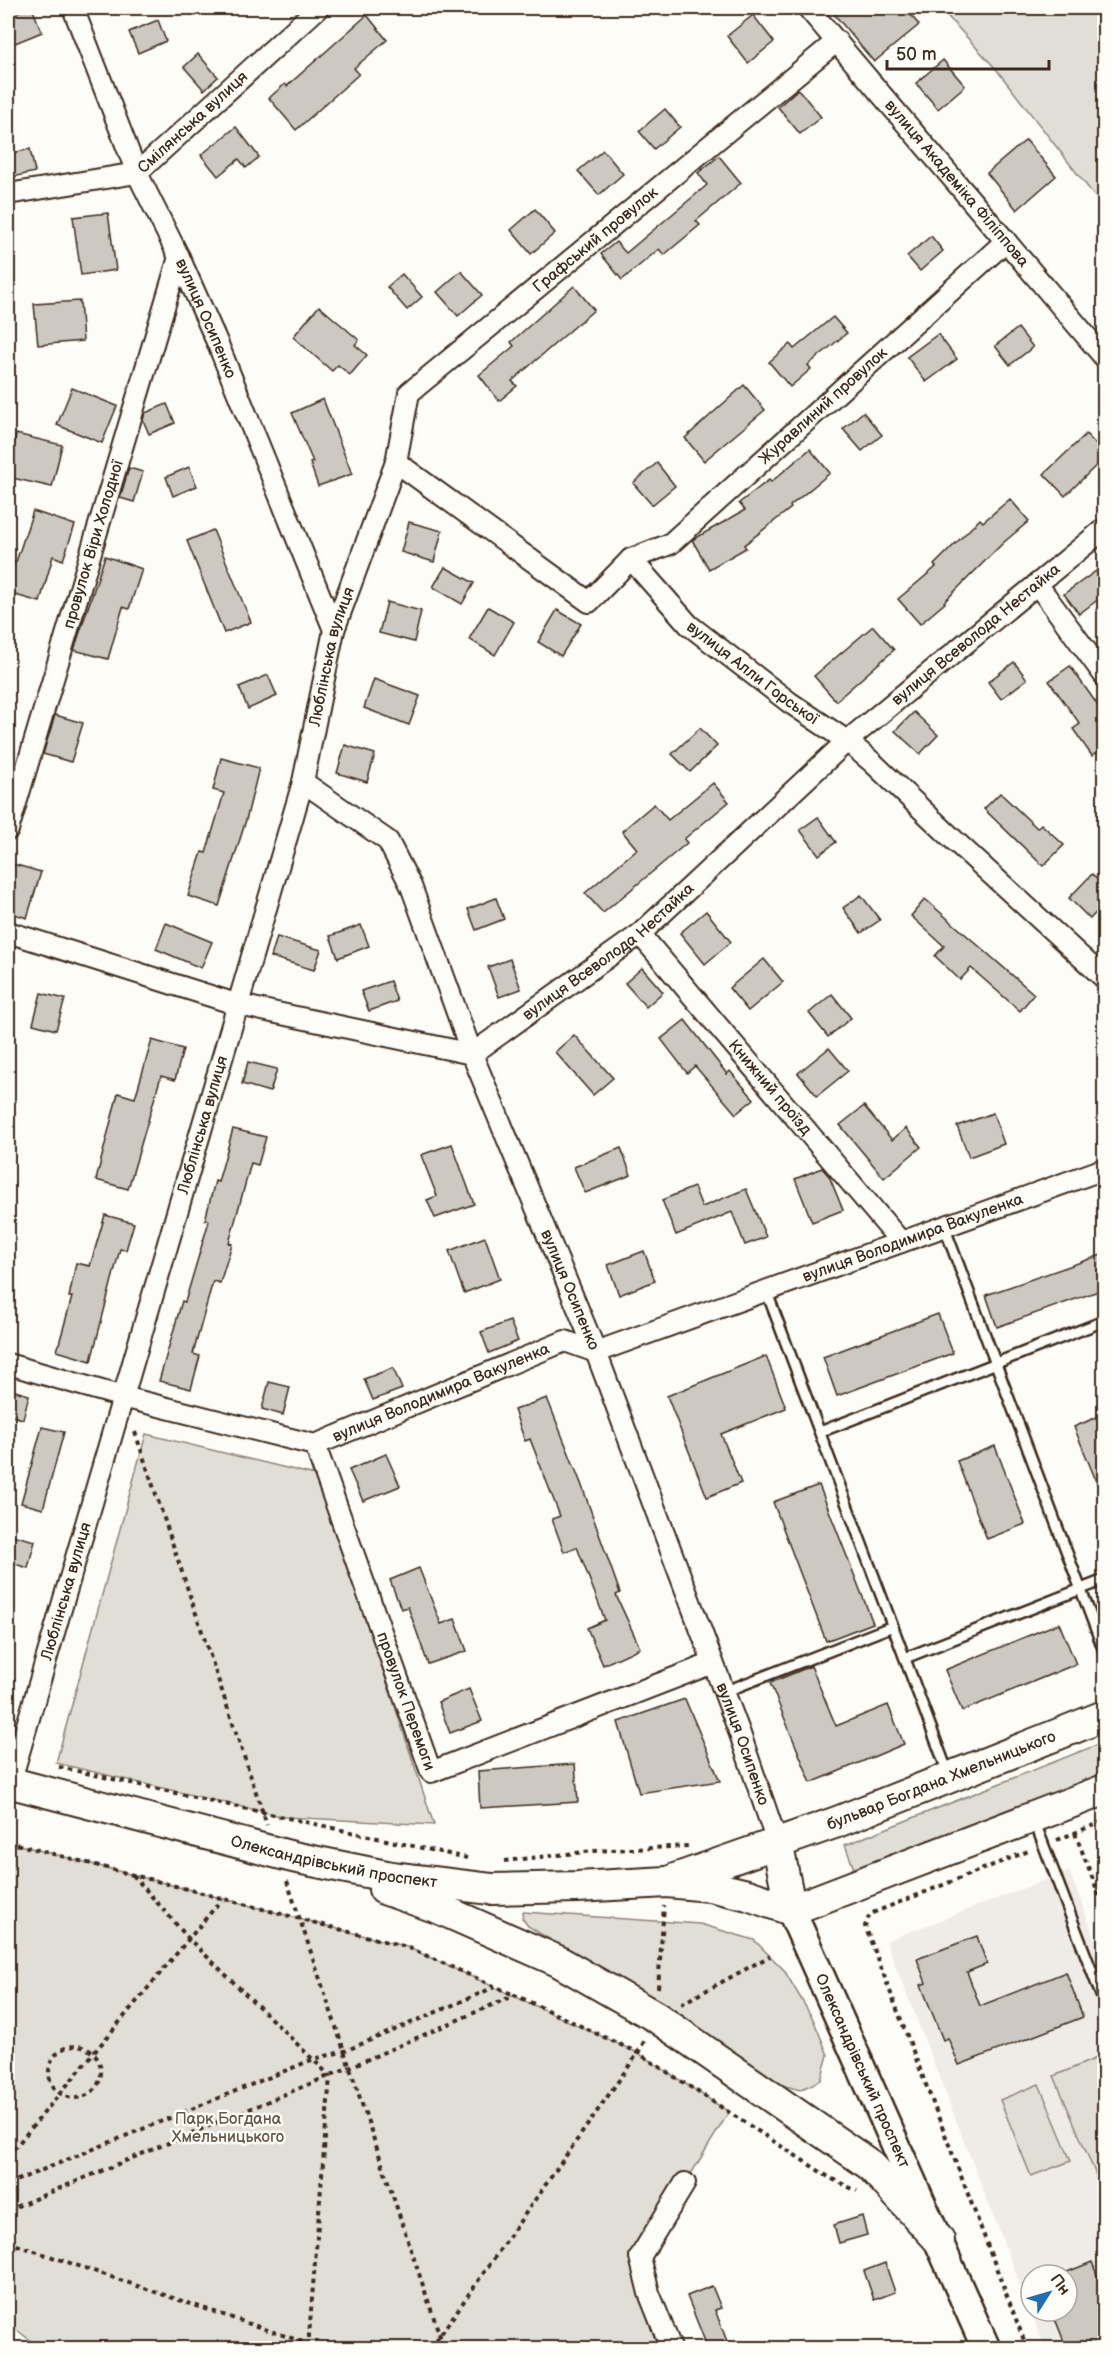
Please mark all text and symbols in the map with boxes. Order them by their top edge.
scale bar [887,33,1049,71]
text: 50 m [896,44,937,65]
street label: Смілянська вулиця [134,67,252,177]
street label: вулиця Академіка Філіппова [881,96,1033,271]
street label: Графський провулок [529,183,662,297]
street label: вулиця Осипенко [171,256,240,381]
street label: Журавлиний провулок [755,343,892,469]
street label: провулок Віри Холодної [59,457,128,631]
street label: вулиця Всеволода Нестайка [888,559,1064,710]
street label: Люблінська вулиця [305,584,359,729]
street label: вулиця Алли Горської [683,617,823,729]
street label: вулиця Всеволода Нестайка [519,879,698,1024]
street label: Книжний проїзд [724,1036,816,1139]
street label: Люблінська вулиця [173,1054,232,1197]
street label: вулиця Володимира Вакуленка [800,1189,1026,1286]
street label: вулиця Осипенко [537,1227,604,1353]
street label: вулиця Володимира Вакуленка [330,1339,553,1446]
street label: Люблінська вулиця [37,1520,95,1664]
street label: провулок Перемоги [373,1630,439,1773]
street label: вулиця Осипенко [712,1680,773,1808]
street label: бульвар Богдана Хмельницького [824,1727,1058,1834]
street label: Олександрівський проспект [229,1832,439,1892]
street label: Олександрівський проспект [811,1971,914,2171]
park label: Парк Богдана Хмельницького [172,2110,284,2147]
north arrow [1019,2263,1079,2323]
text: Пн [1046,2271,1074,2299]

